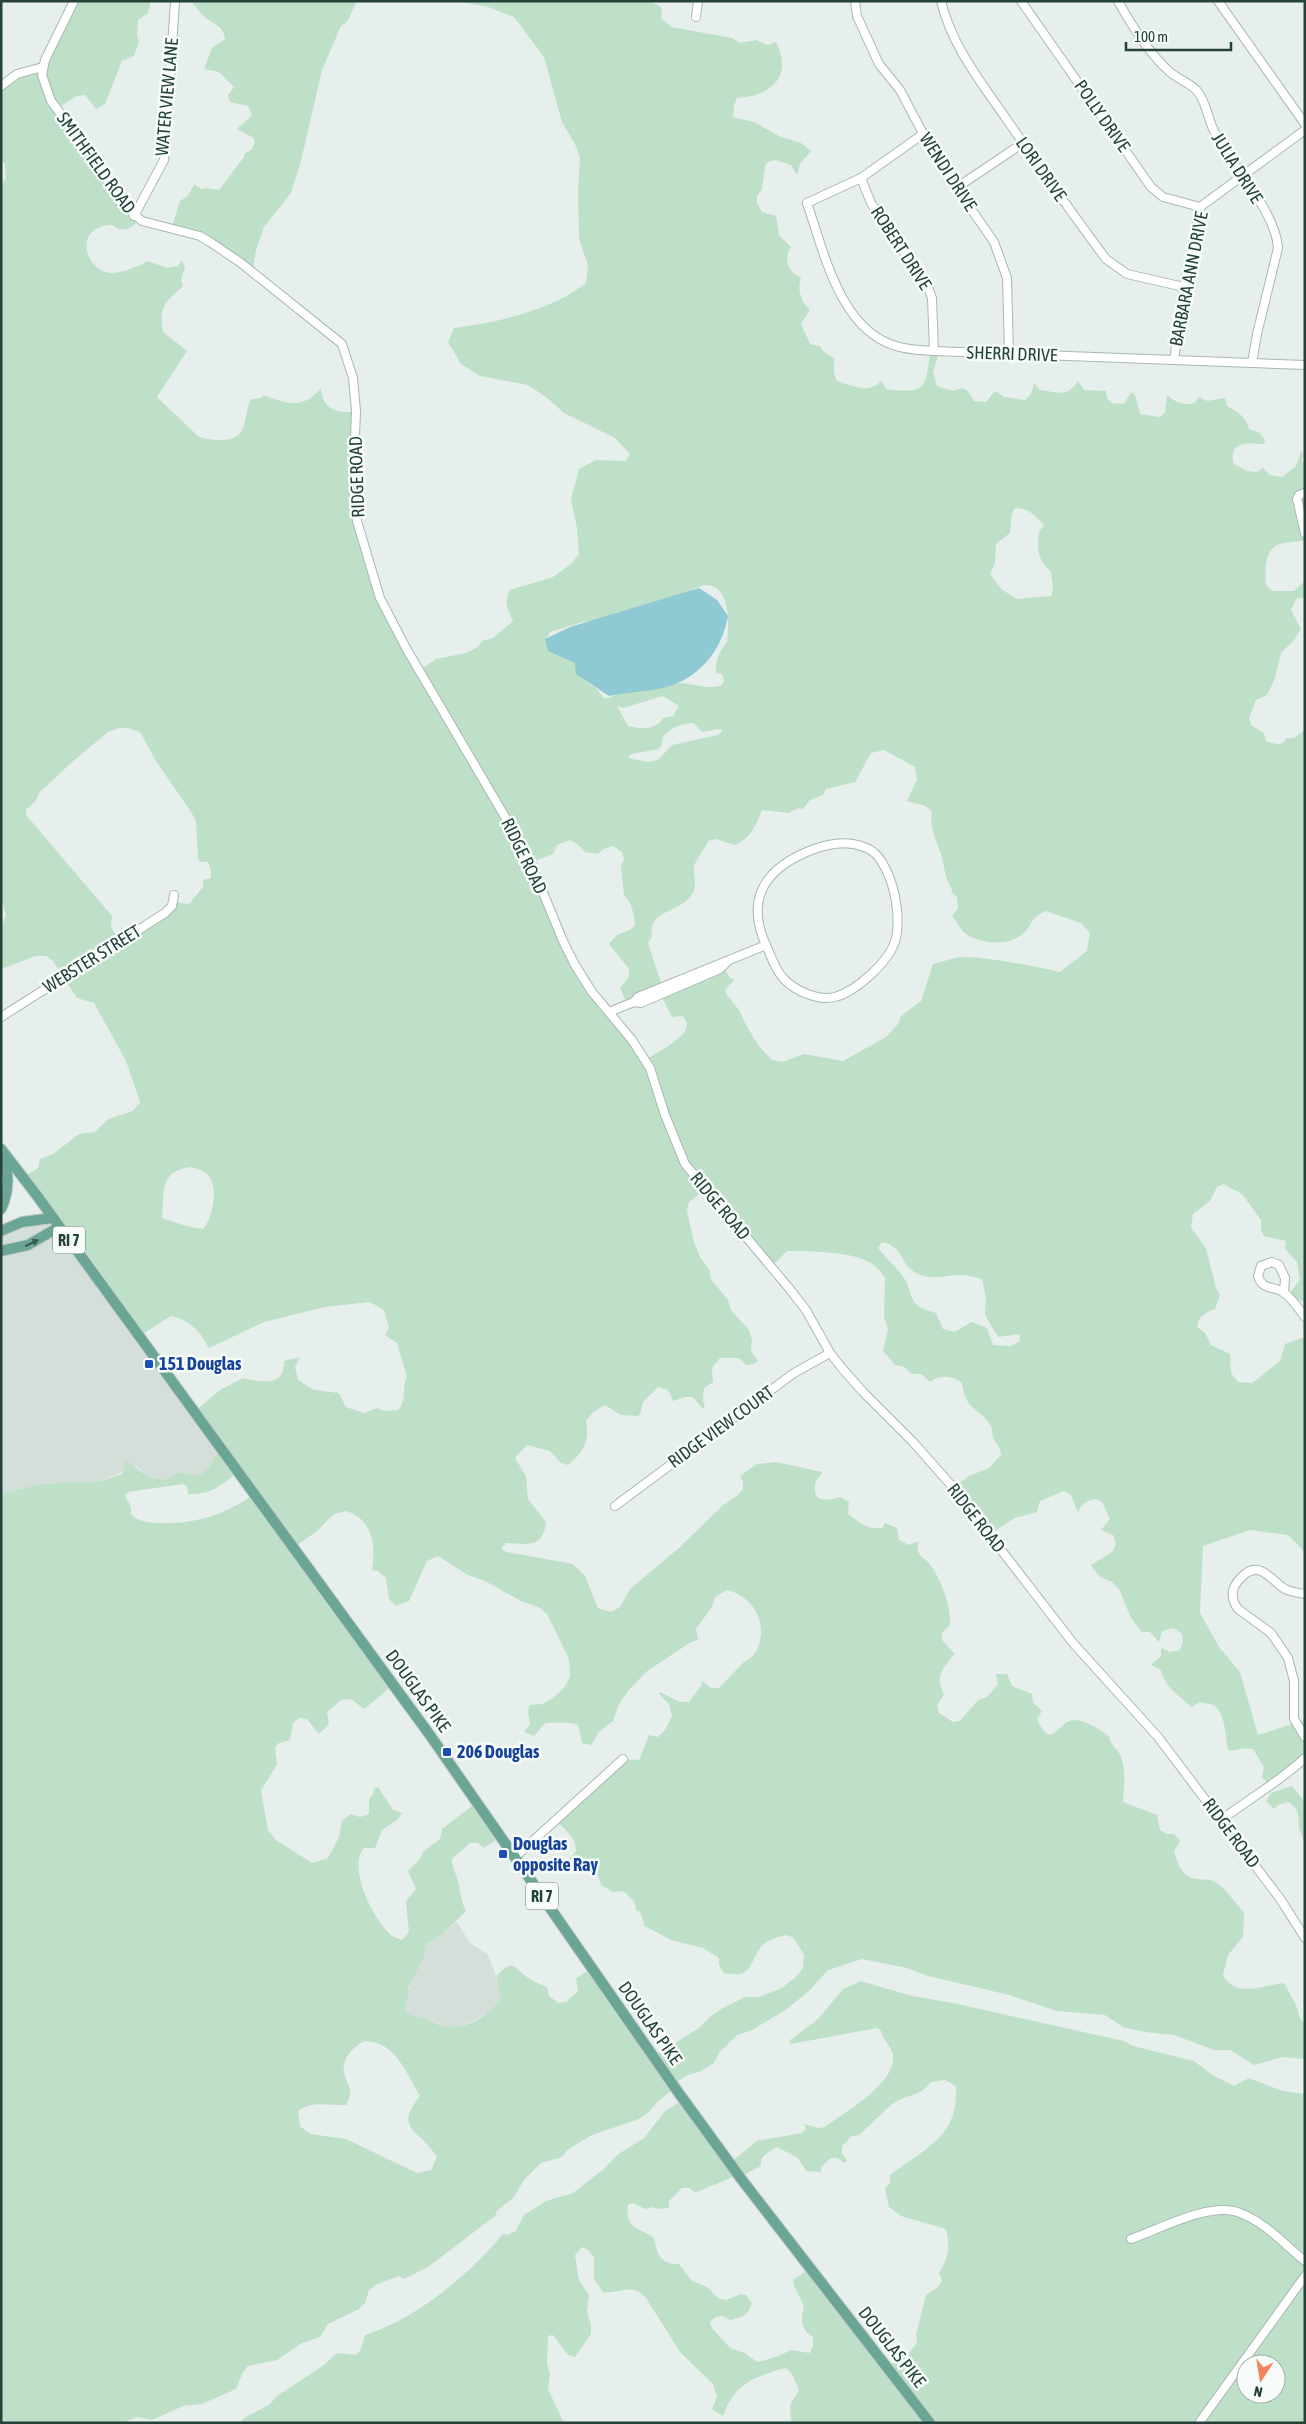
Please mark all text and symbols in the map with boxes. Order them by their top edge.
scale bar [1126,20,1231,52]
text: 100 m [1134,28,1168,45]
street label: WATER VIEW LANE [151,37,182,157]
street label: POLLY DRIVE [1070,76,1135,156]
street label: SMITHFIELD ROAD [53,108,140,217]
street label: WENDI DRIVE [915,129,982,215]
street label: JULIA DRIVE [1207,129,1268,207]
street label: LORI DRIVE [1012,133,1071,205]
street label: ROBERT DRIVE [867,202,936,294]
street label: BARBARA ANN DRIVE [1165,210,1212,348]
street label: SHERRI DRIVE [966,341,1058,366]
street label: RIDGE ROAD [345,436,368,518]
street label: RIDGE ROAD [497,815,552,897]
street label: WEBSTER STREET [39,920,145,997]
street label: RIDGE ROAD [686,1168,755,1244]
road number: RI 7 [53,1226,85,1254]
one-way arrow [24,1239,39,1247]
place label: 151 Douglas [159,1353,242,1374]
marker: 151 Douglas [143,1358,155,1370]
street label: RIDGE VIEW COURT [664,1381,778,1472]
street label: RIDGE ROAD [943,1479,1010,1556]
street label: DOUGLAS PIKE [382,1646,455,1736]
place label: 206 Douglas [457,1741,540,1762]
marker: 206 Douglas [441,1746,453,1758]
street label: RIDGE ROAD [1198,1794,1264,1872]
place label: Douglas opposite Ray [513,1833,598,1875]
marker: Douglas opposite Ray [497,1848,509,1860]
road number: RI 7 [526,1882,558,1910]
street label: DOUGLAS PIKE [614,1977,687,2069]
street label: DOUGLAS PIKE [854,2302,931,2391]
north arrow [1236,2354,1286,2404]
text: N [1253,2383,1264,2400]

